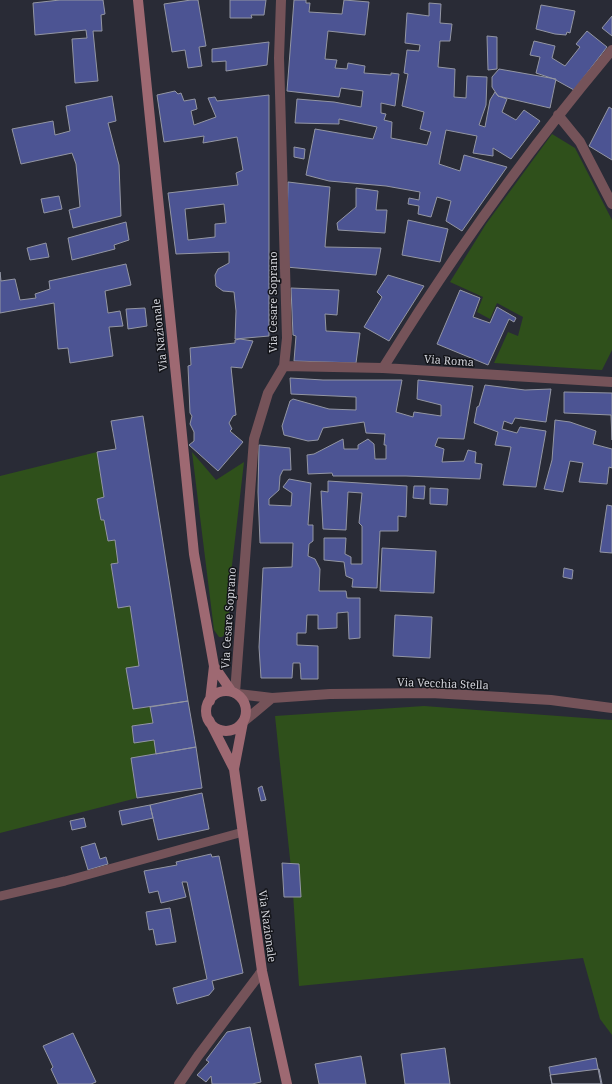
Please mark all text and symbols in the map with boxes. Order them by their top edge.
street label: Via Cesare Soprano [265,251,280,353]
street label: Via Nazionale [148,298,170,372]
street label: Via Roma [423,351,475,369]
street label: Via Cesare Soprano [217,567,239,669]
street label: Via Vecchia Stella [397,674,489,692]
street label: Via Nazionale [256,889,280,963]

